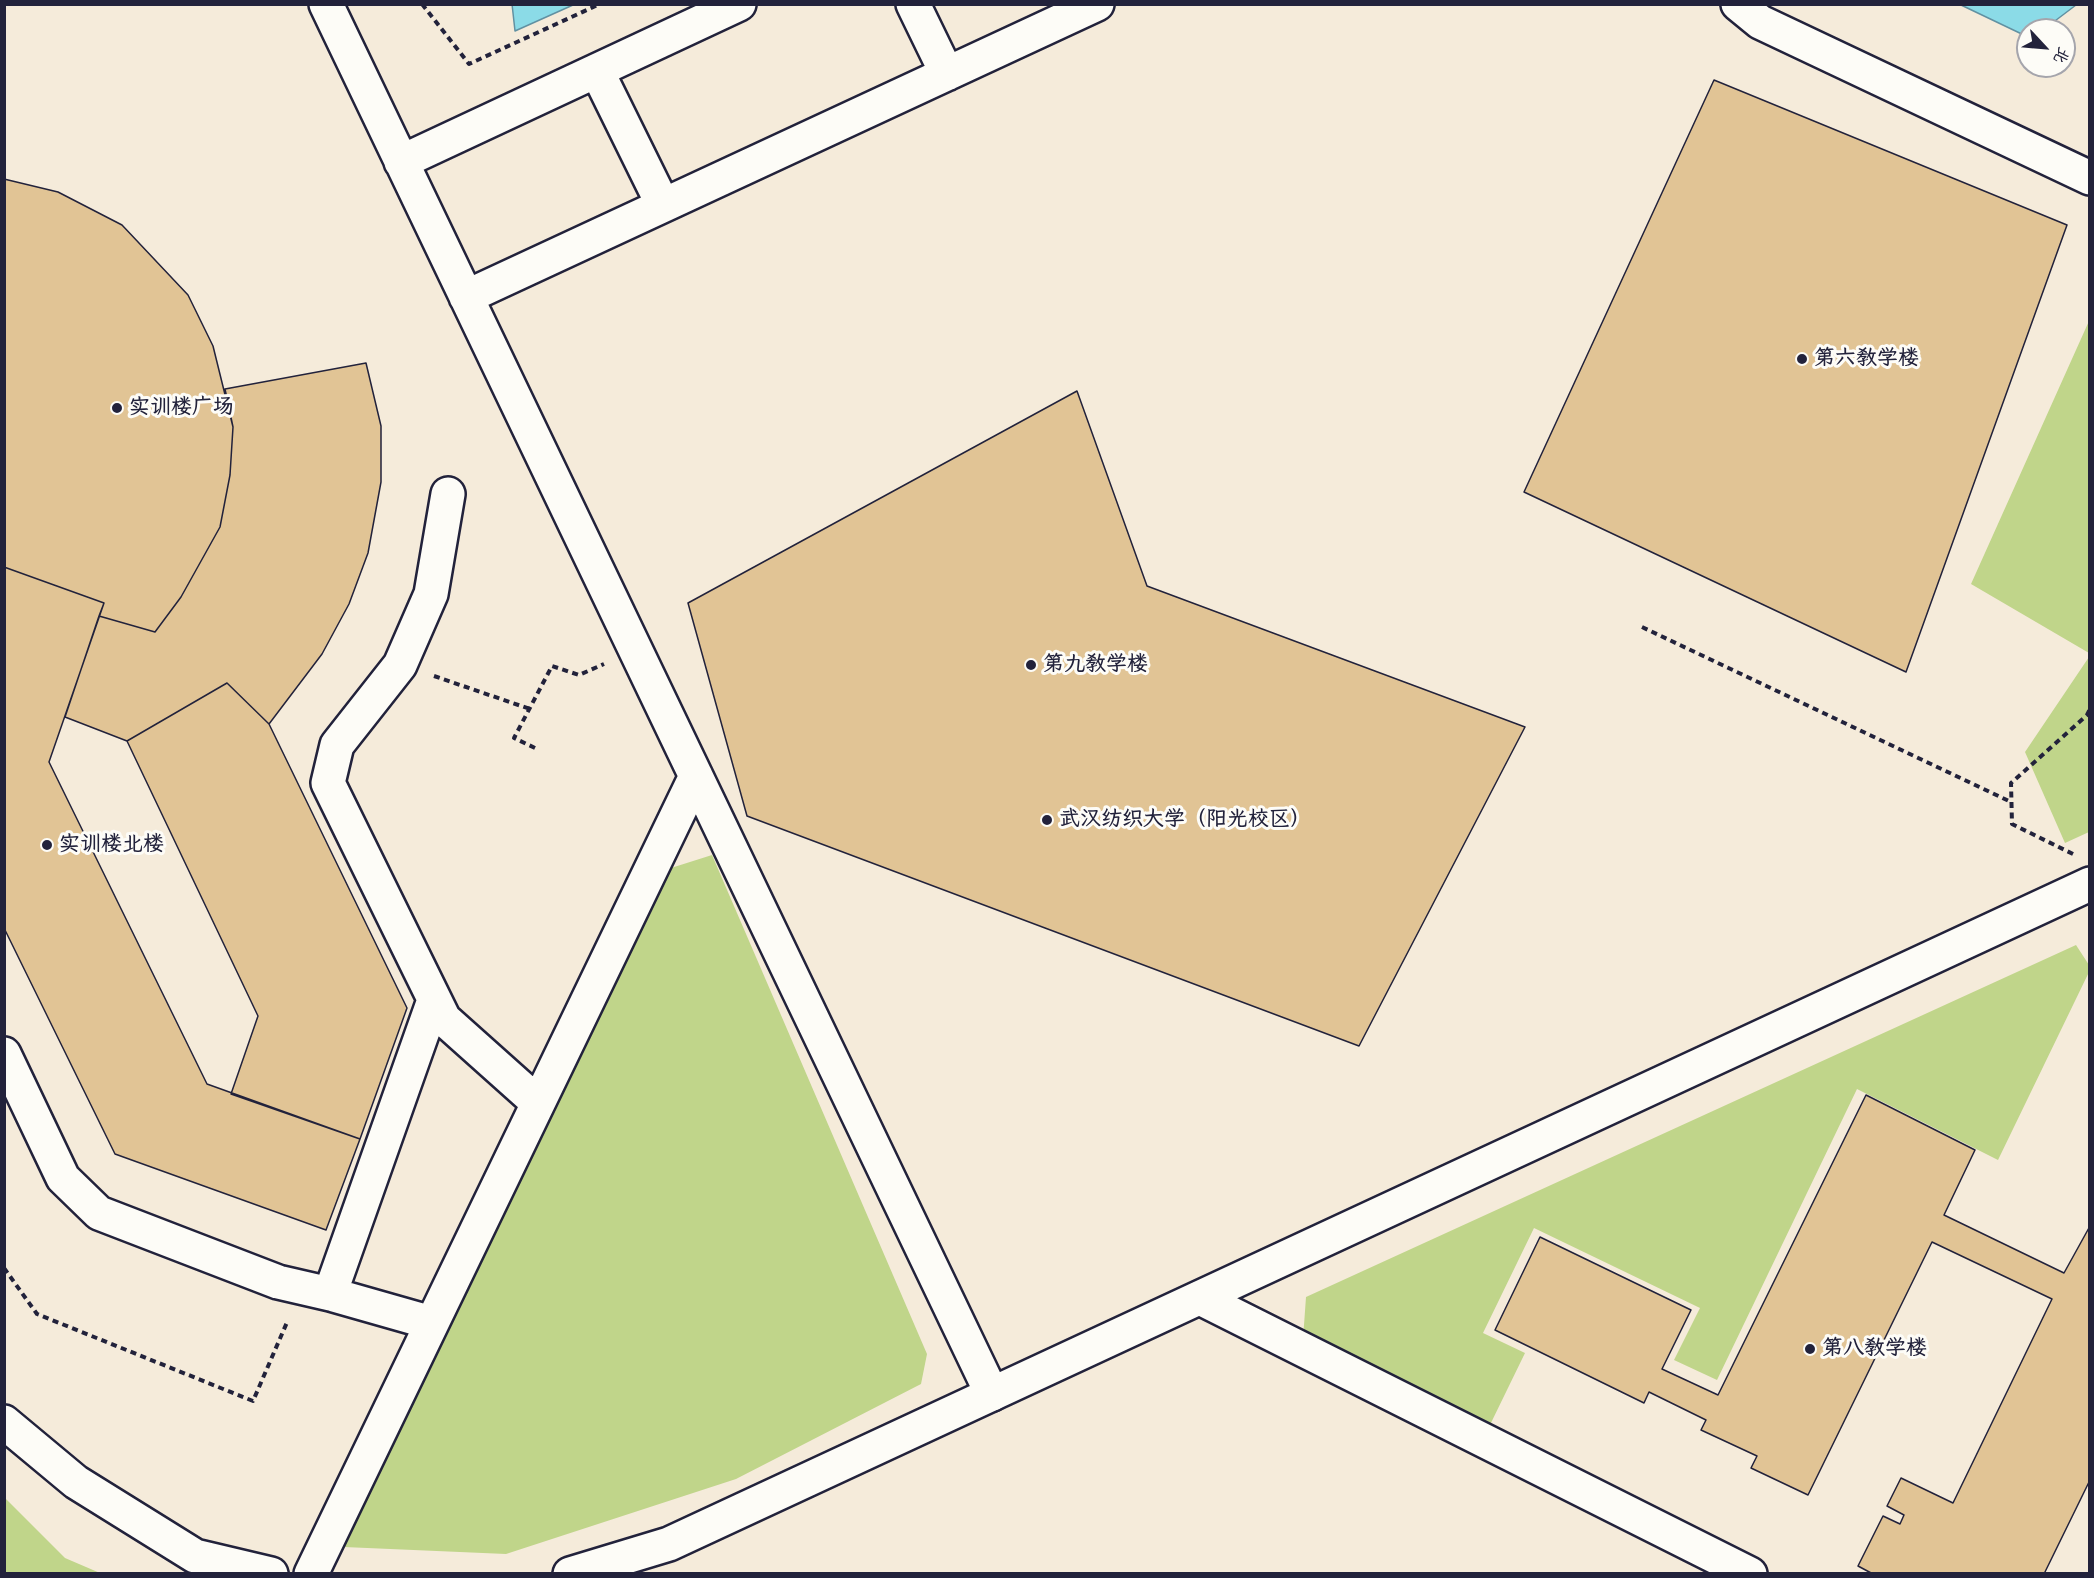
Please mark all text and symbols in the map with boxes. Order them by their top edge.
north arrow [2016,18,2076,78]
text: 北 [2049,44,2073,67]
place label: 第六教学楼 [1814,346,1919,372]
marker: 第六教学楼 [1795,352,1809,366]
place label: 实训楼广场 [129,395,234,421]
marker: 实训楼广场 [110,401,124,415]
place label: 第九教学楼 [1043,652,1148,678]
marker: 第九教学楼 [1024,658,1038,672]
place label: 武汉纺织大学（阳光校区） [1059,807,1311,833]
marker: 武汉纺织大学（阳光校区） [1040,813,1054,827]
place label: 实训楼北楼 [59,832,164,858]
marker: 实训楼北楼 [40,838,54,852]
place label: 第八教学楼 [1822,1336,1927,1362]
marker: 第八教学楼 [1803,1342,1817,1356]

